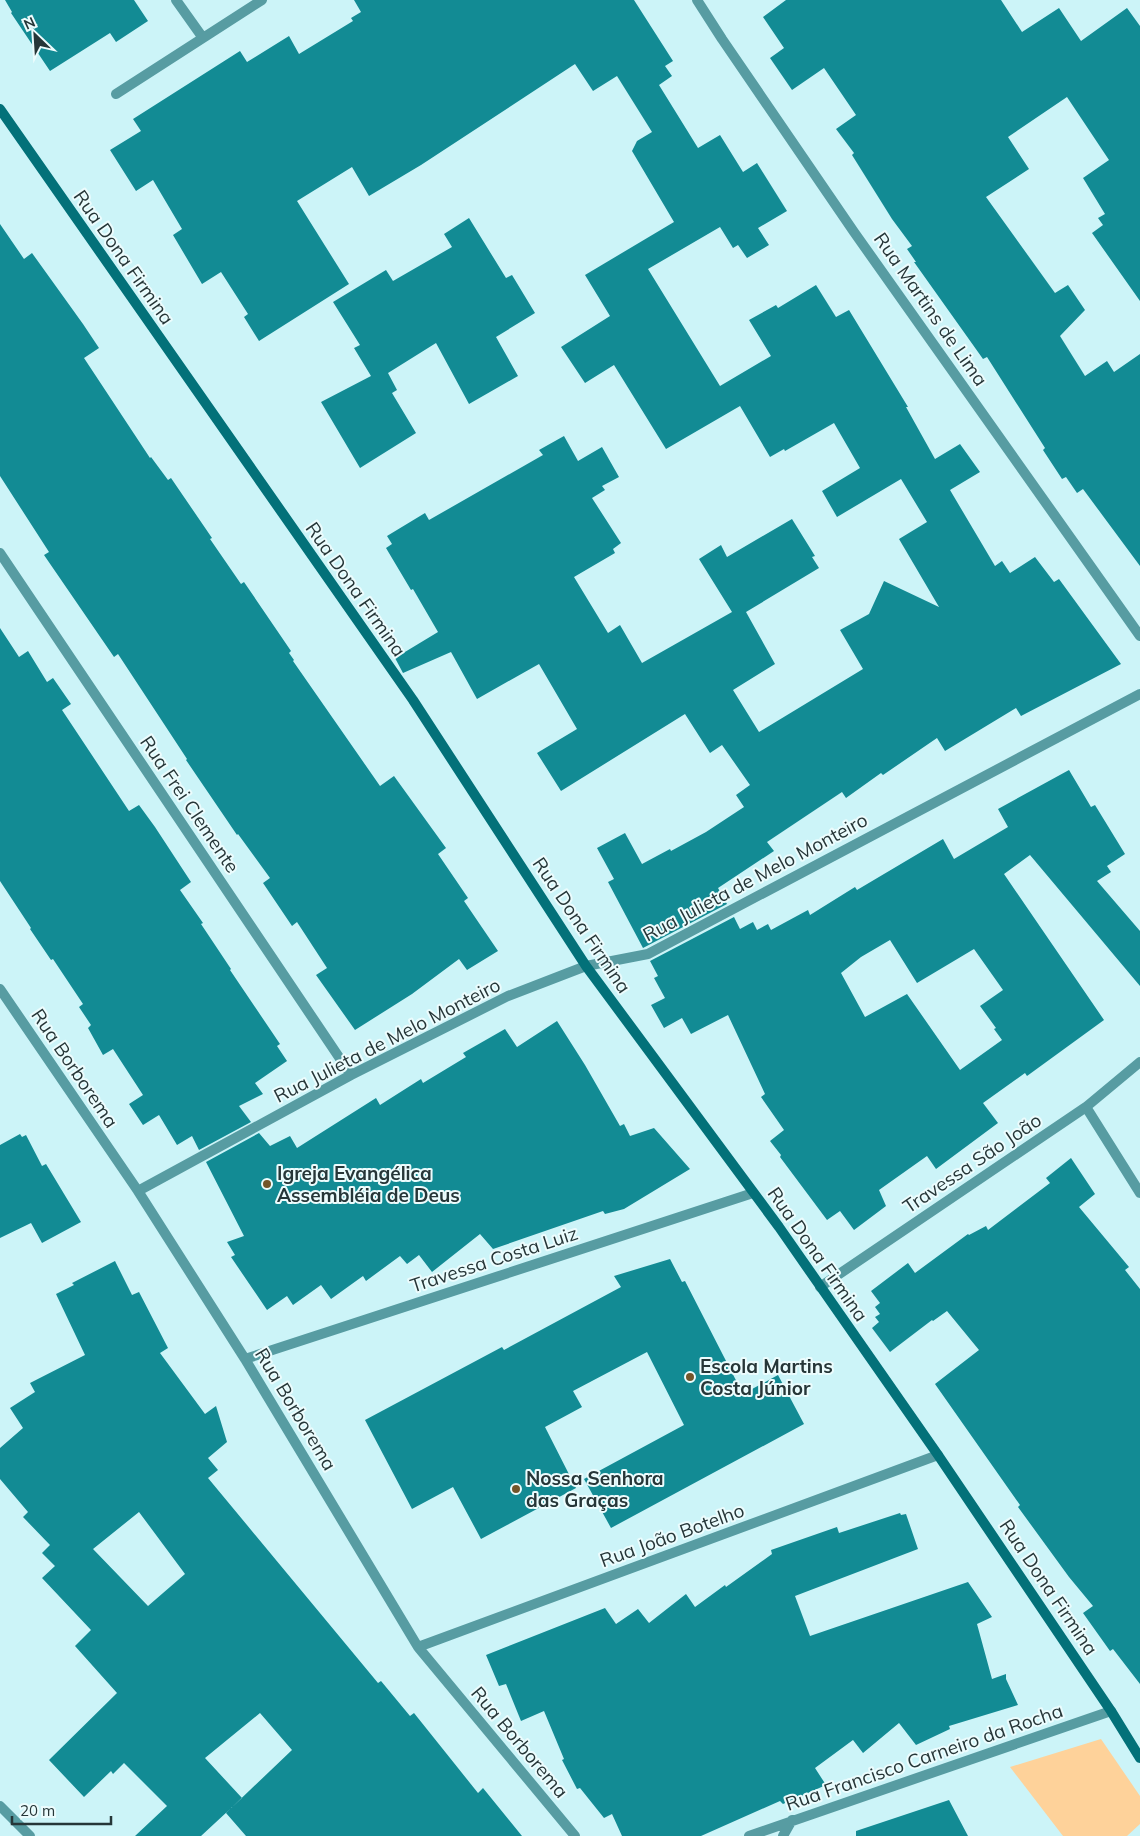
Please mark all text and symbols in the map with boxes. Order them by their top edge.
north arrow [10,10,60,60]
text: N [21,13,38,34]
street label: Rua Dona Firmina [69,185,179,329]
street label: Rua Martins de Lima [869,228,993,390]
street label: Rua Dona Firmina [301,517,411,661]
street label: Rua Frei Clemente [135,731,245,877]
street label: Rua Julieta de Melo Monteiro [639,807,871,947]
street label: Rua Dona Firmina [528,852,636,998]
street label: Rua Julieta de Melo Monteiro [270,972,504,1108]
street label: Rua Borborema [26,1004,124,1132]
street label: Travessa São João [898,1108,1046,1218]
place label: Igreja Evangélica Assembléia de Deus [277,1161,460,1207]
marker: Igreja Evangélica Assembléia de Deus [261,1178,273,1190]
street label: Rua Dona Firmina [763,1182,873,1326]
street label: Travessa Costa Luiz [407,1221,581,1297]
street label: Rua Borborema [250,1343,342,1475]
place label: Escola Martins Costa Júnior [700,1354,833,1400]
marker: Escola Martins Costa Júnior [684,1371,696,1383]
place label: Nossa Senhora das Graças [526,1466,664,1512]
marker: Nossa Senhora das Graças [510,1483,522,1495]
street label: Rua João Botelho [597,1498,747,1572]
street label: Rua Dona Firmina [995,1514,1103,1660]
street label: Rua Borborema [466,1681,574,1803]
street label: Rua Francisco Carneiro da Rocha [782,1698,1066,1816]
scale bar [12,1794,111,1826]
text: 20 m [20,1801,55,1820]

